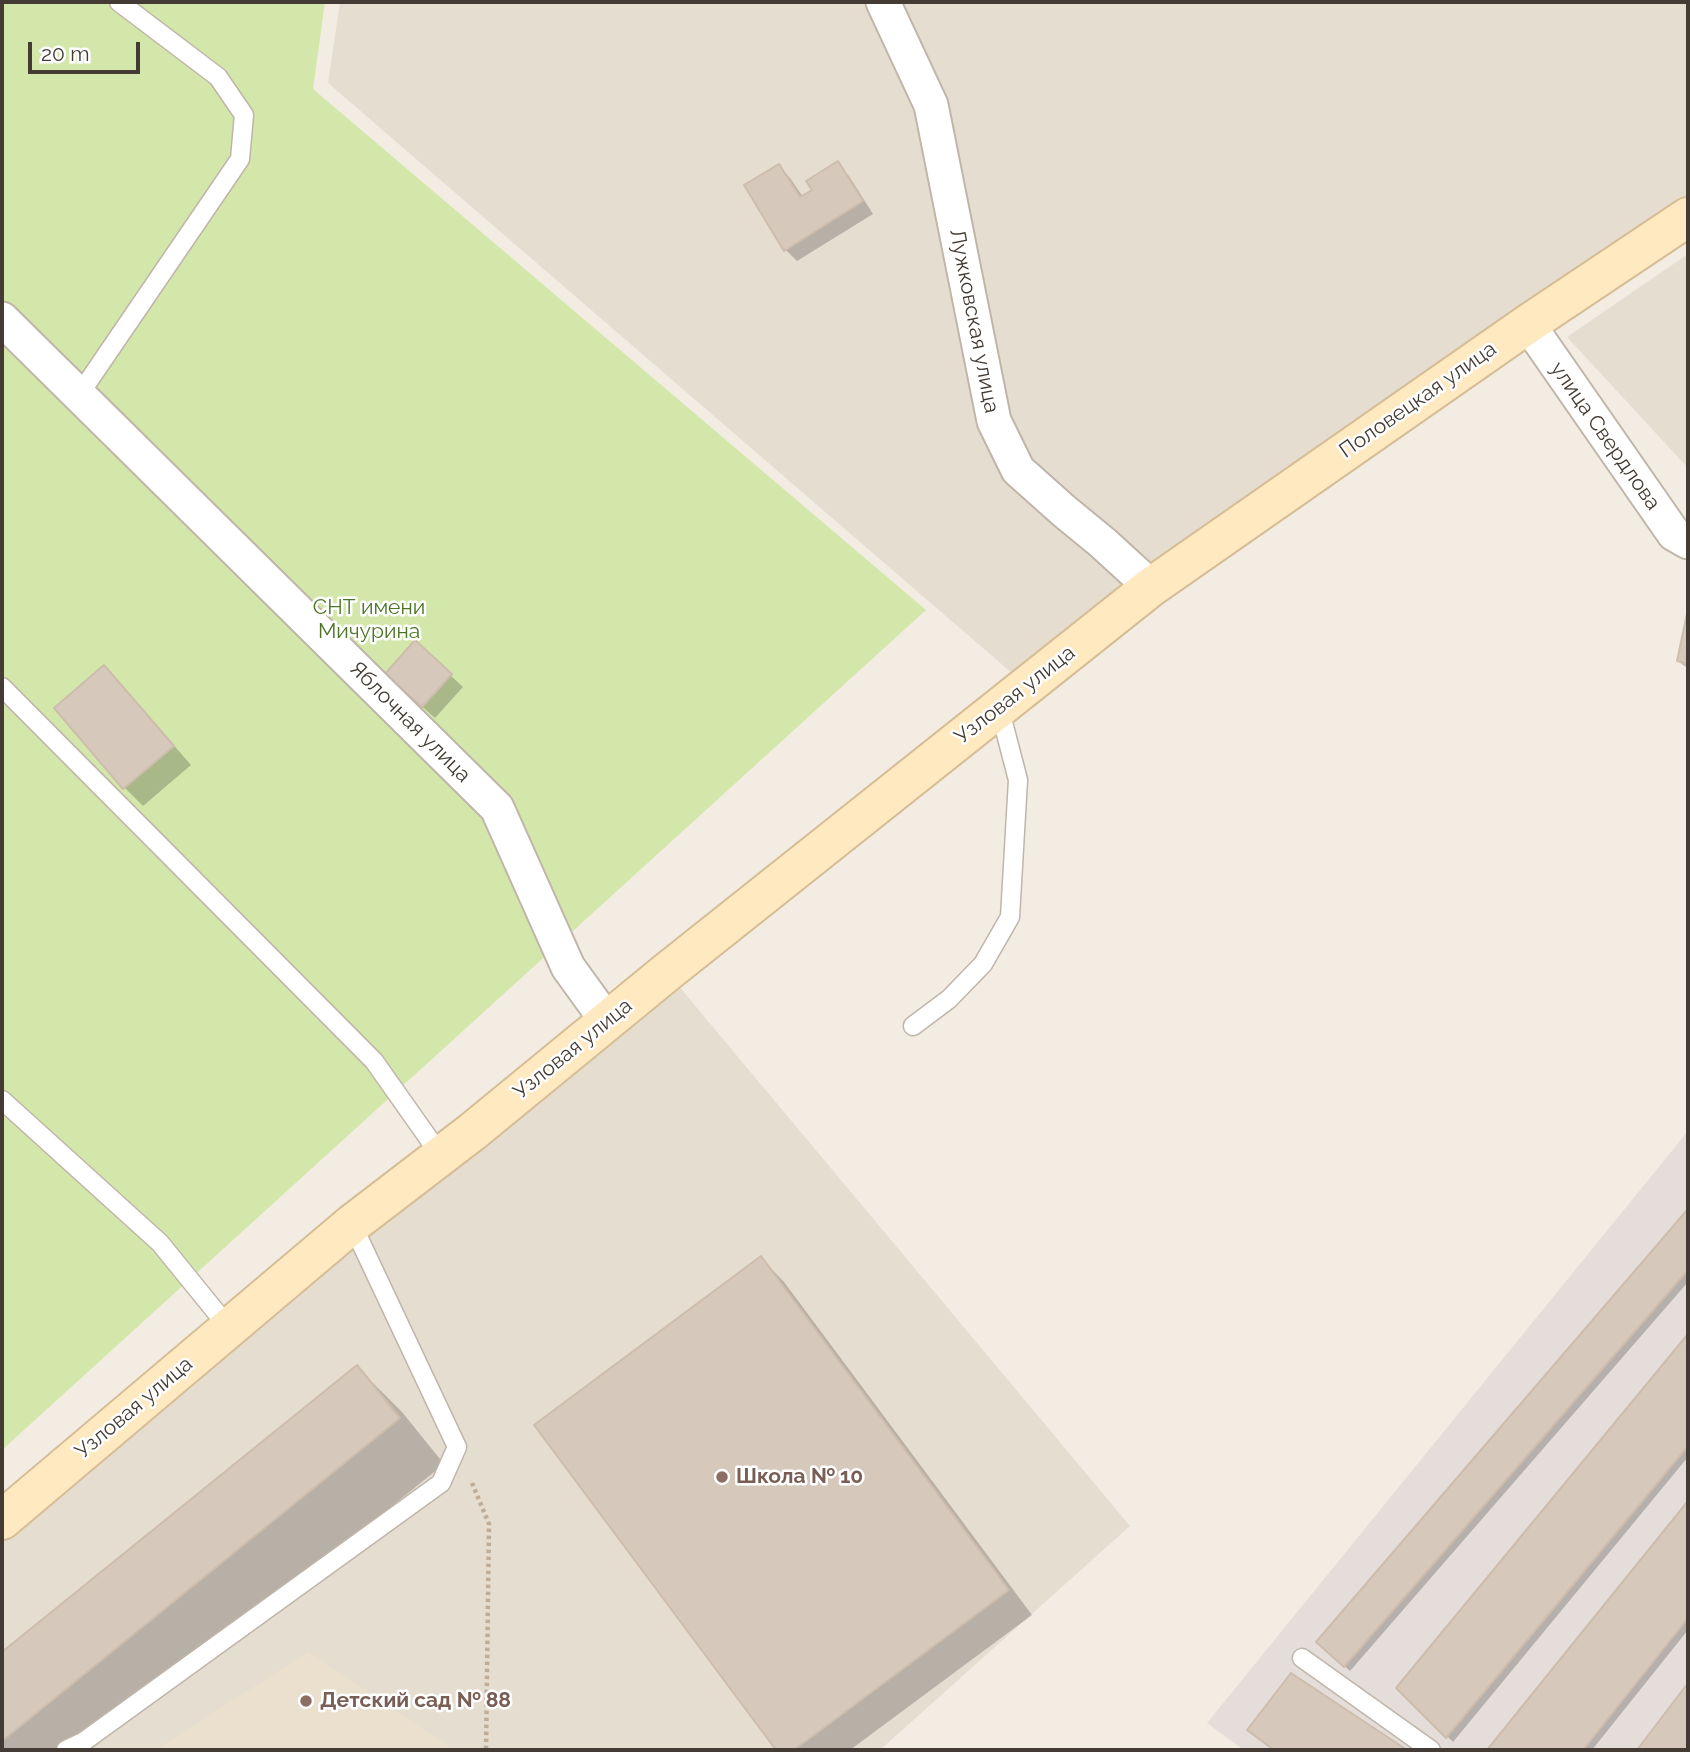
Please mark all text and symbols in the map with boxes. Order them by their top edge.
scale bar [32,28,144,72]
text: 20 m [41,41,89,66]
street label: Лужковская улица [944,227,1004,415]
street label: Половецкая улица [1335,336,1501,464]
street label: улица Свердлова [1544,357,1666,515]
park label: СНТ имени Мичурина [313,595,425,645]
street label: Узловая улица [950,640,1080,750]
street label: Яблочная улица [344,656,476,788]
street label: Узловая улица [509,993,637,1105]
street label: Узловая улица [70,1352,198,1464]
place label: Школа № 10 [736,1464,863,1490]
marker: Школа № 10 [714,1469,730,1485]
place label: Детский сад № 88 [320,1688,511,1714]
marker: Детский сад № 88 [298,1693,314,1709]

